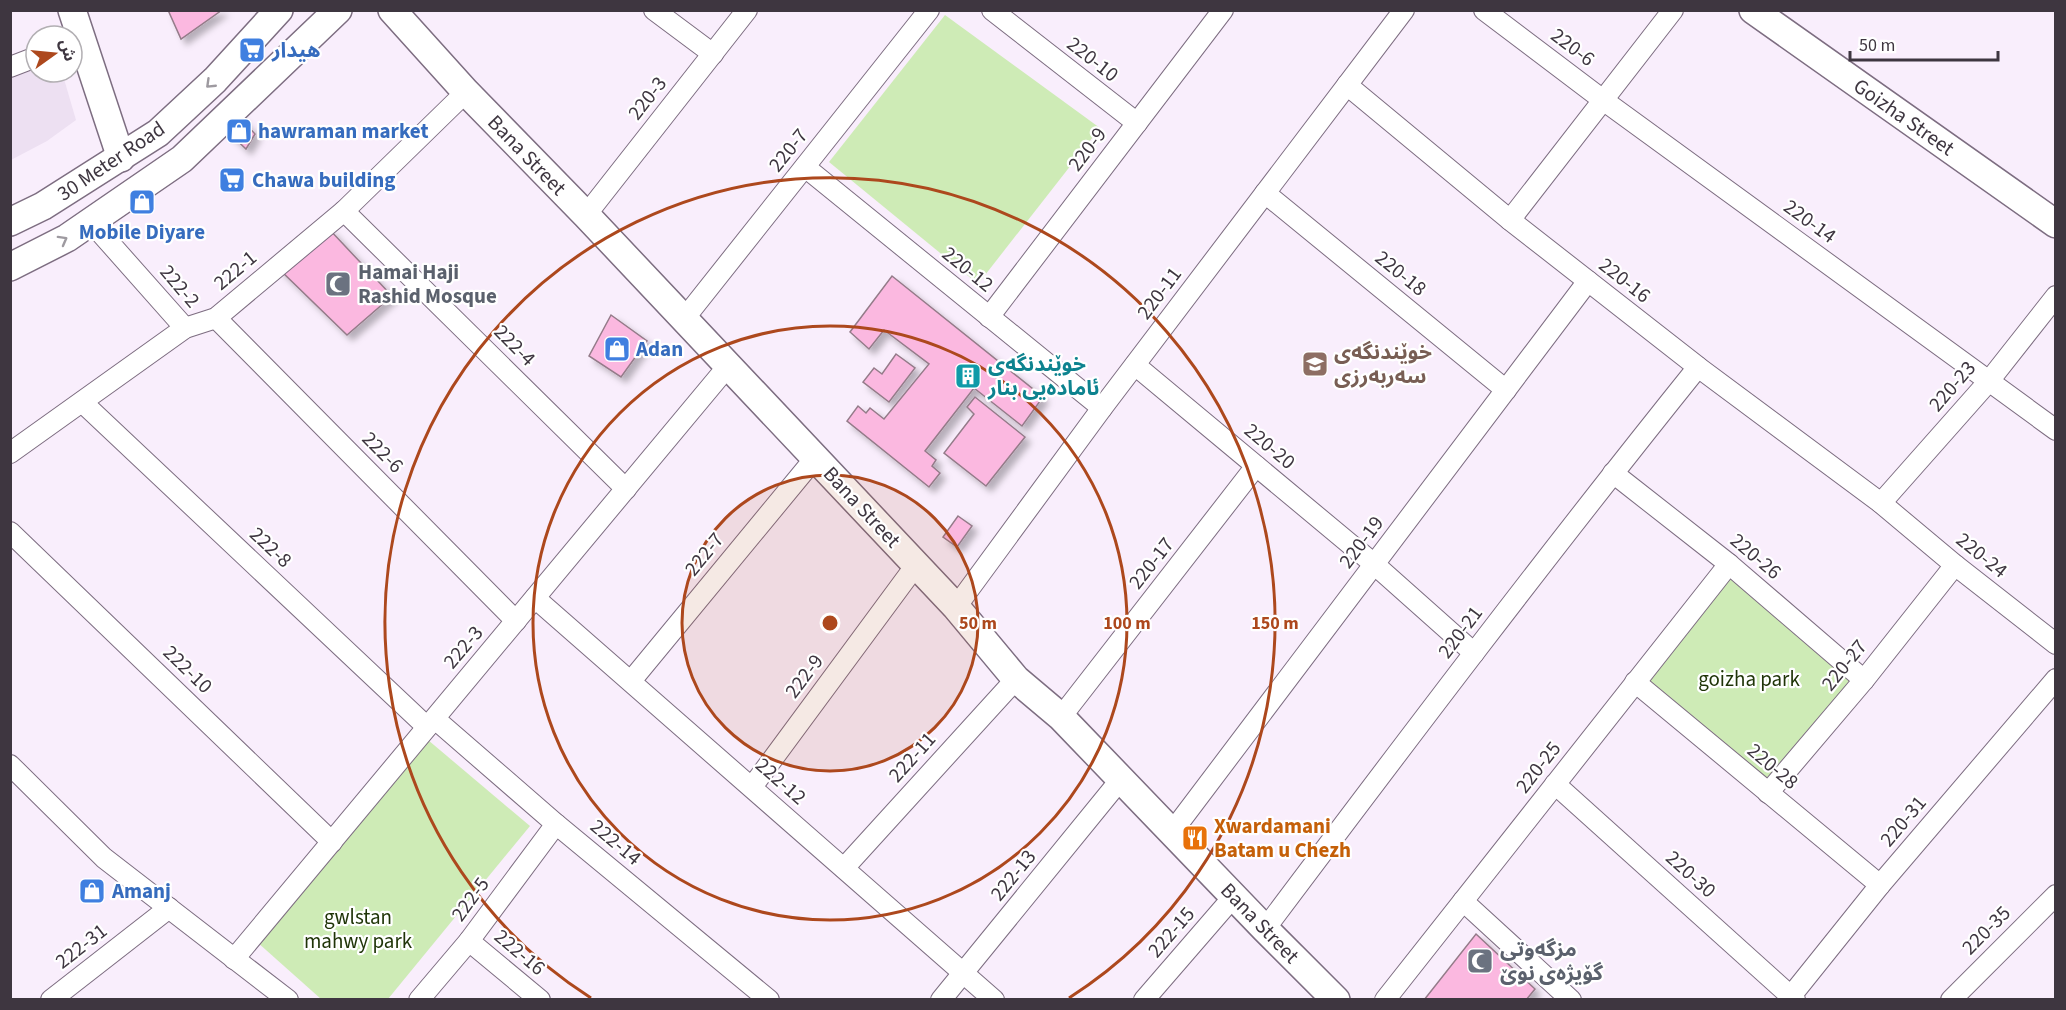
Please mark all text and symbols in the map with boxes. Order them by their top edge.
street label: 220-6 [1545,20,1601,74]
north arrow [24,24,84,84]
scale bar [1850,24,1998,62]
street label: 220-10 [1061,29,1125,89]
text: 50 m [1859,33,1895,58]
supermarket icon: هيدار [237,35,267,65]
place label: هيدار [271,35,320,65]
text: ش [54,37,81,64]
street label: 220-3 [620,70,674,126]
street label: Goizha Street [1847,71,1961,163]
one-way arrow [207,77,217,88]
street label: Bana Street [481,108,573,202]
street label: 30 Meter Road [51,114,171,208]
shop icon: hawraman market [224,116,254,146]
place label: hawraman market [258,116,429,146]
street label: 220-9 [1060,121,1114,177]
street label: 220-7 [761,122,815,178]
supermarket icon: Chawa building [217,165,247,195]
place label: Chawa building [252,165,395,195]
shop icon: Mobile Diyare [127,187,157,217]
street label: 220-14 [1777,192,1843,250]
place label: Mobile Diyare [79,217,205,247]
one-way arrow [56,236,67,247]
street label: 220-12 [936,239,1000,299]
street label: 222-1 [207,243,263,297]
street label: 220-18 [1369,243,1433,303]
street label: 220-16 [1593,250,1657,310]
place label: Hamai Haji Rashid Mosque [358,257,497,311]
street label: 222-2 [153,258,207,314]
street label: 220-11 [1129,261,1189,325]
mosque icon: Hamai Haji Rashid Mosque [323,269,353,299]
street label: 222-4 [487,317,543,373]
shop icon: Adan [602,334,632,364]
place label: Adan [635,334,683,364]
place label: خوێندنگەی سەربەرزی [1334,337,1432,391]
place label: خوێندنگەی ئامادەیی بنار [987,349,1100,403]
school or university icon: خوێندنگەی سەربەرزی [1300,349,1330,379]
street label: 220-23 [1921,354,1983,418]
building icon: خوێندنگەی ئامادەیی بنار [953,361,983,391]
street label: 220-20 [1238,416,1302,476]
street label: 222-6 [355,424,411,480]
street label: Bana Street [816,460,908,554]
street label: 220-19 [1331,510,1391,574]
street label: 222-8 [243,520,299,574]
street label: 220-24 [1950,525,2014,585]
street label: 222-7 [677,526,731,582]
street label: 220-26 [1724,526,1788,586]
street label: 220-17 [1121,531,1181,595]
street label: 220-21 [1430,600,1490,664]
text: 50 m [959,611,997,636]
text: 100 m [1103,611,1151,636]
text: 150 m [1251,611,1299,636]
centre of rings [820,613,840,633]
street label: 222-3 [436,619,490,675]
street label: 220-27 [1814,633,1874,697]
street label: 222-10 [156,638,220,700]
street label: 222-9 [777,648,831,704]
park label: goizha park [1698,664,1800,694]
street label: 222-11 [881,725,943,789]
street label: 220-25 [1508,735,1568,799]
street label: 220-28 [1741,736,1805,796]
street label: 222-12 [749,750,813,812]
street label: 220-31 [1873,789,1933,853]
place label: Xwardamani Batam u Chezh [1214,811,1351,865]
street label: 222-14 [584,812,648,872]
restaurant icon: Xwardamani Batam u Chezh [1180,823,1210,853]
street label: 222-13 [983,843,1043,907]
street label: 220-30 [1659,843,1723,905]
street label: 222-5 [444,871,496,927]
shop icon: Amanj [77,876,107,906]
place label: Amanj [111,876,171,906]
street label: Bana Street [1214,876,1306,970]
street label: 220-35 [1955,899,2017,961]
street label: 222-15 [1140,900,1202,964]
park label: gwlstan mahwy park [304,902,413,956]
street label: 222-31 [49,916,113,976]
street label: 222-16 [488,922,552,982]
place label: مزگەوتی گۆیژەی نوێ [1500,934,1603,988]
mosque icon: مزگەوتی گۆیژەی نوێ [1465,946,1495,976]

